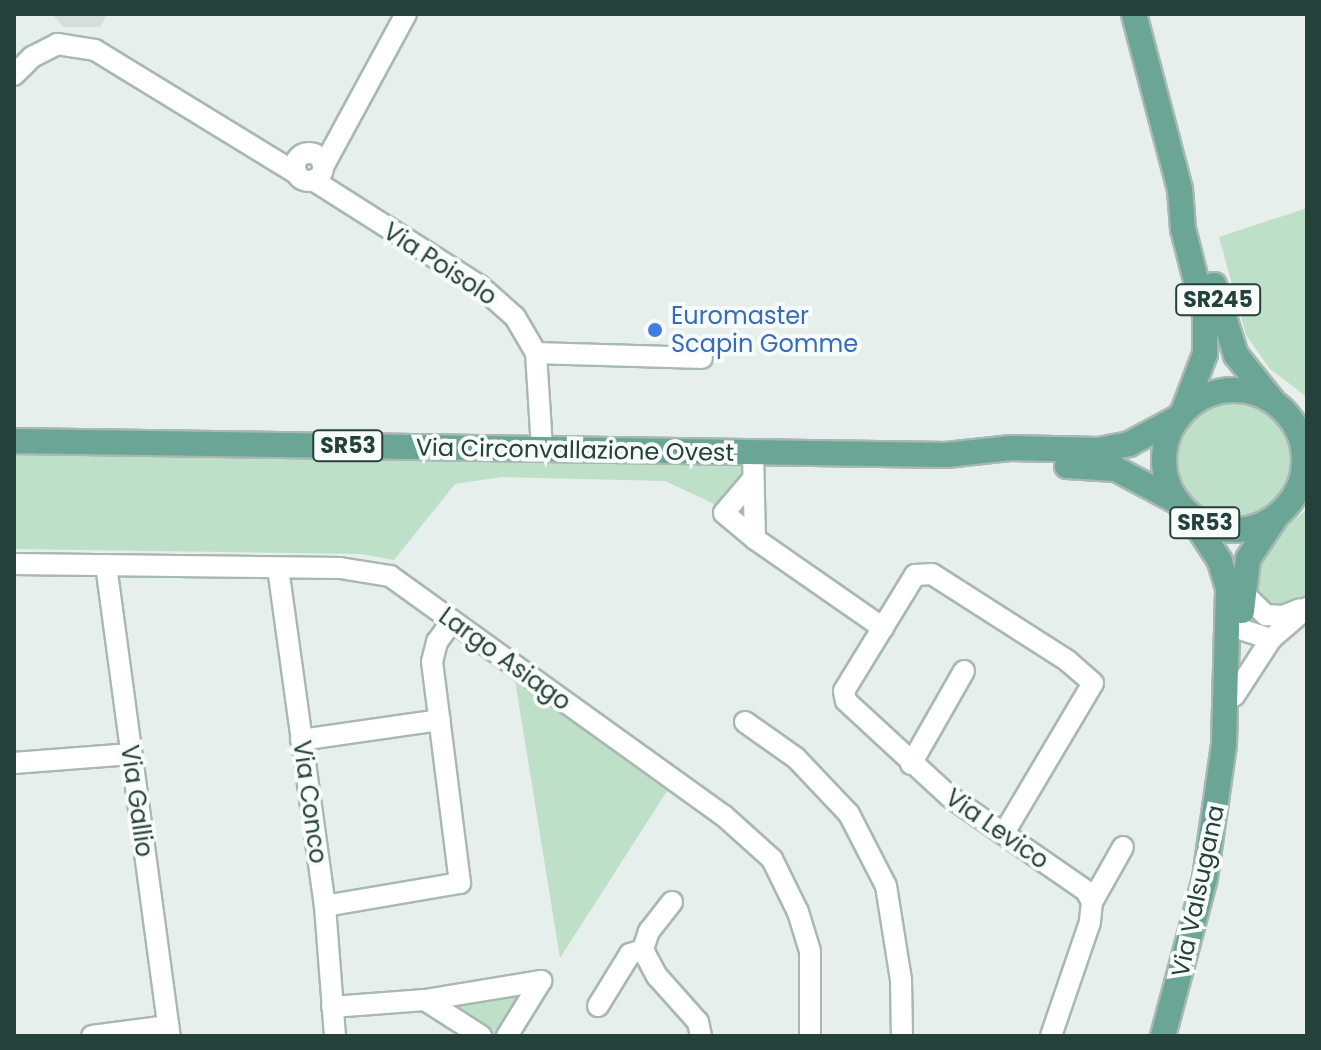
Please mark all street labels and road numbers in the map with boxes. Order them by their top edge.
street label: Via Poisolo [378,217,502,311]
road number: SR245 [1174,282,1262,318]
road number: SR53 [312,428,384,464]
street label: Via Circonvallazione Ovest [416,433,734,467]
road number: SR53 [1169,505,1241,541]
street label: Largo Asiago [433,602,577,716]
street label: Via Conco [287,739,333,865]
street label: Via Gallio [115,743,159,859]
street label: Via Levico [940,783,1054,875]
street label: Via Valsugana [1166,802,1230,980]

